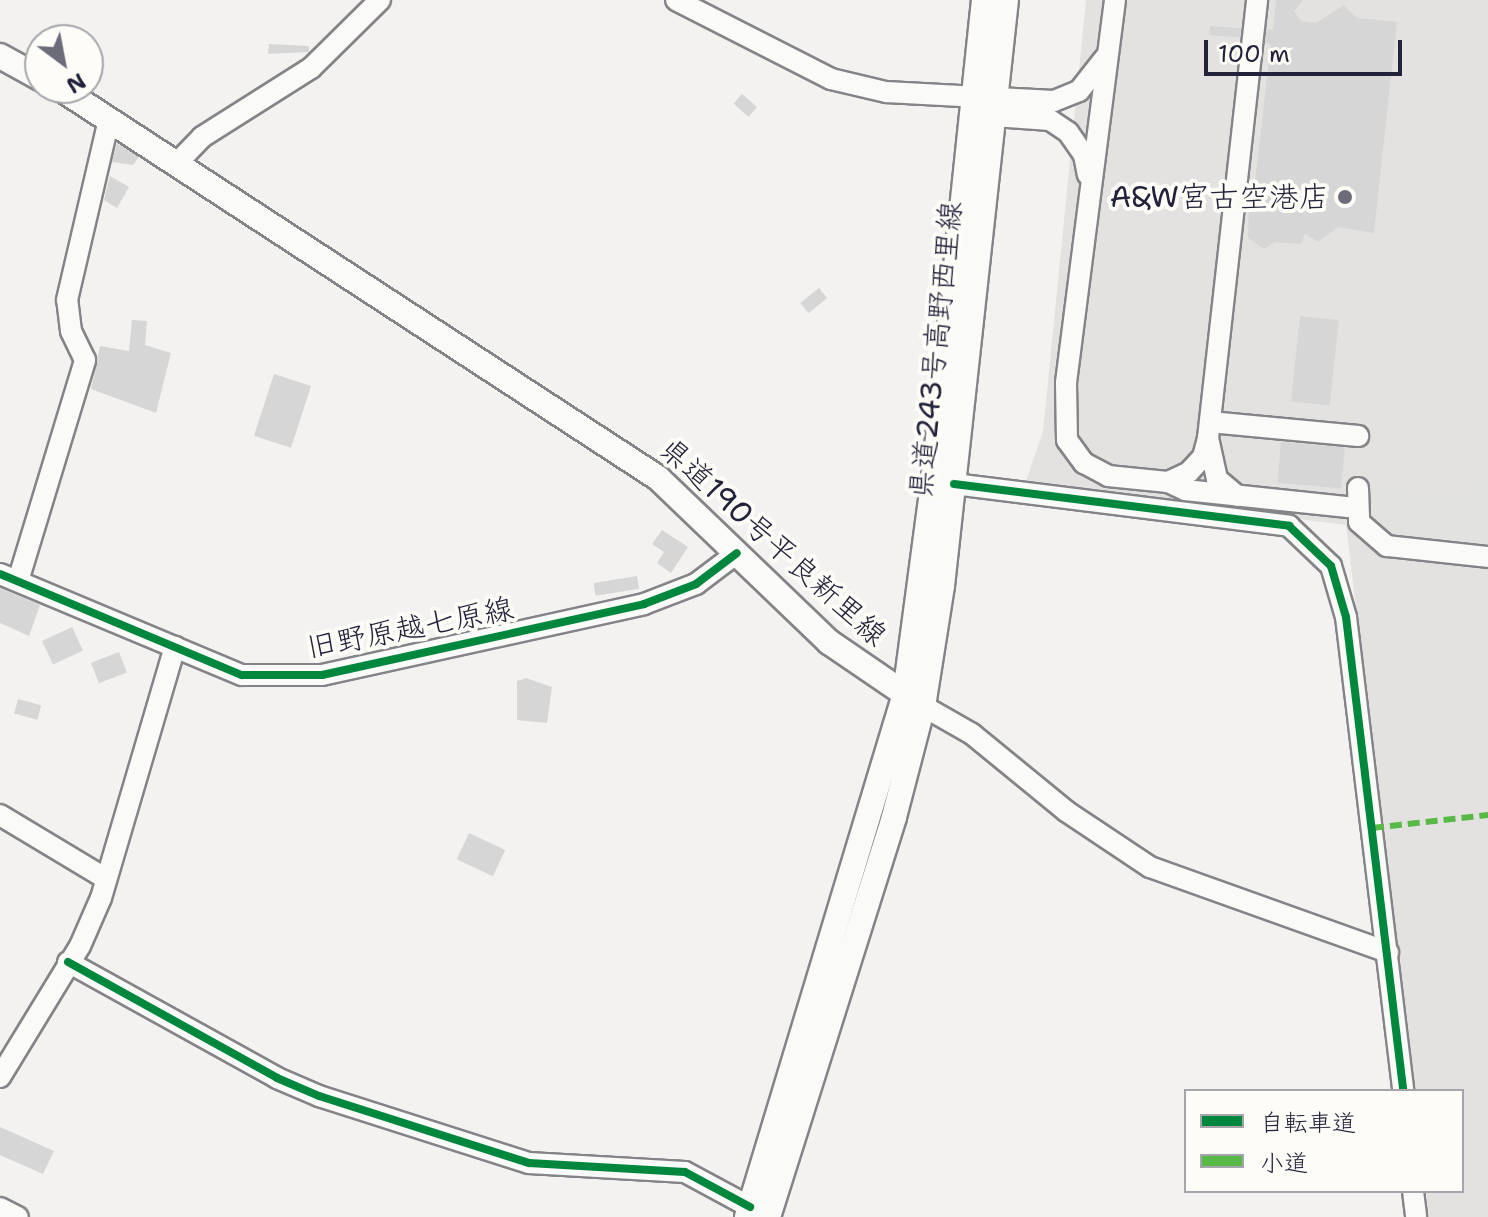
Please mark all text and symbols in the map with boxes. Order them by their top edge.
north arrow [24,24,104,104]
scale bar [1208,24,1406,74]
text: 100 m [1218,38,1290,70]
text: N [61,66,91,100]
place label: A&W宮古空港店 [1110,179,1329,215]
marker: A&W宮古空港店 [1336,188,1354,206]
street label: 県道243号高野西里線 [902,199,970,501]
street label: 県道190号平良新里線 [652,431,894,653]
street label: 旧野原越七原線 [303,590,517,666]
legend [1184,1089,1464,1193]
text: 自転車道 [1260,1107,1356,1139]
text: 小道 [1260,1147,1308,1179]

